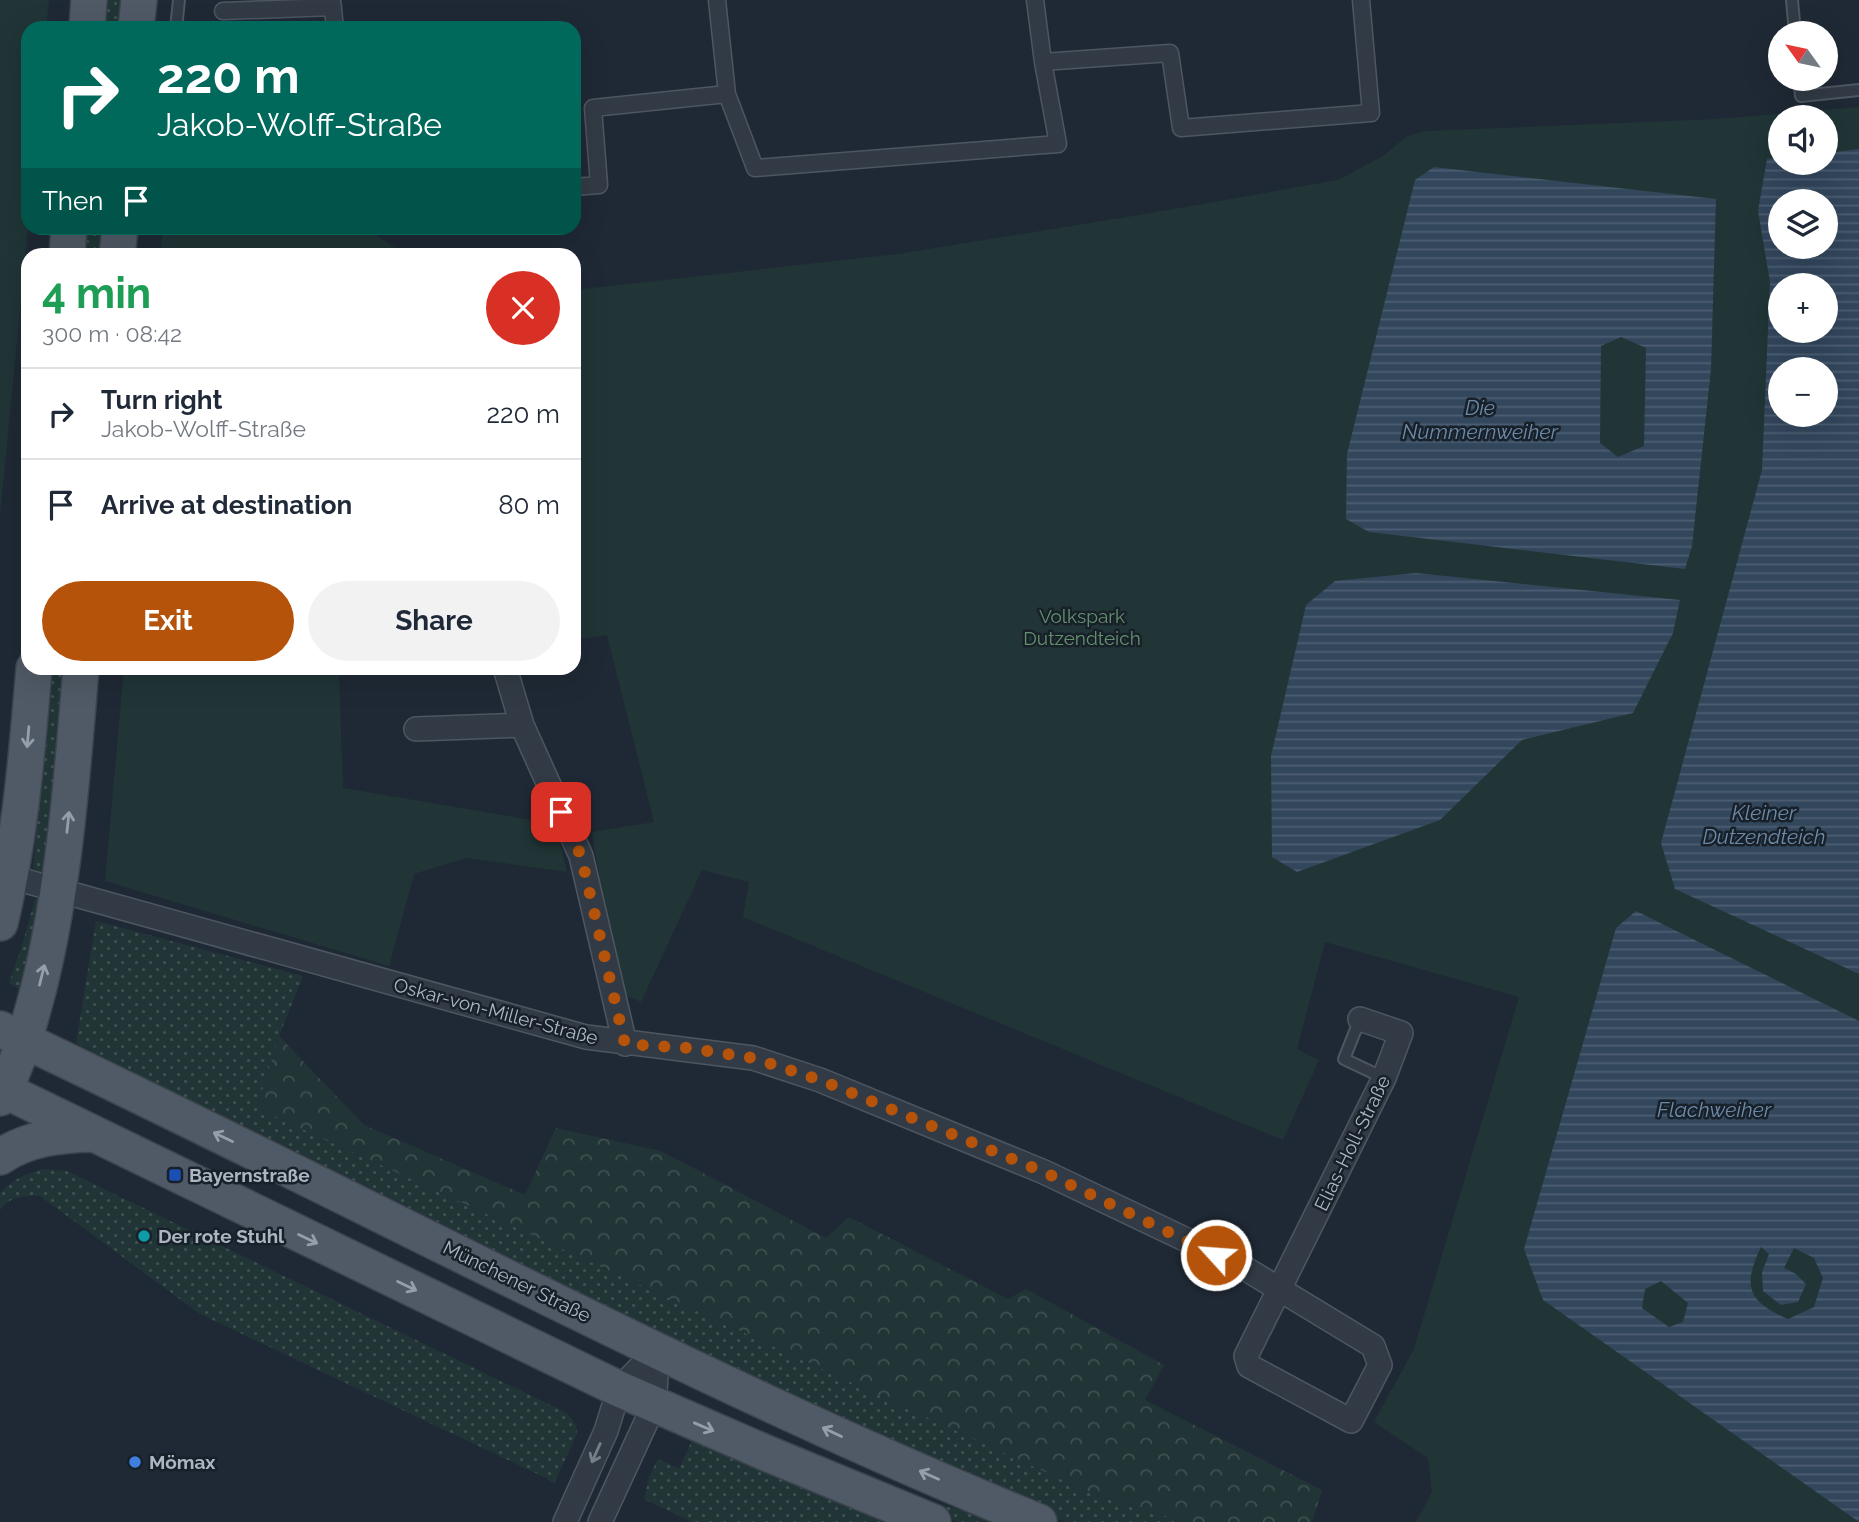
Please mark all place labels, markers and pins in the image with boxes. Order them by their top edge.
pin [531,782,591,842]
place label: Bayernstraße [189,1164,310,1186]
marker: Bayernstraße [167,1167,183,1183]
place label: Der rote Stuhl [158,1225,285,1247]
marker: Der rote Stuhl [136,1228,152,1244]
place label: Mömax [149,1451,216,1473]
marker: Mömax [127,1454,143,1470]

